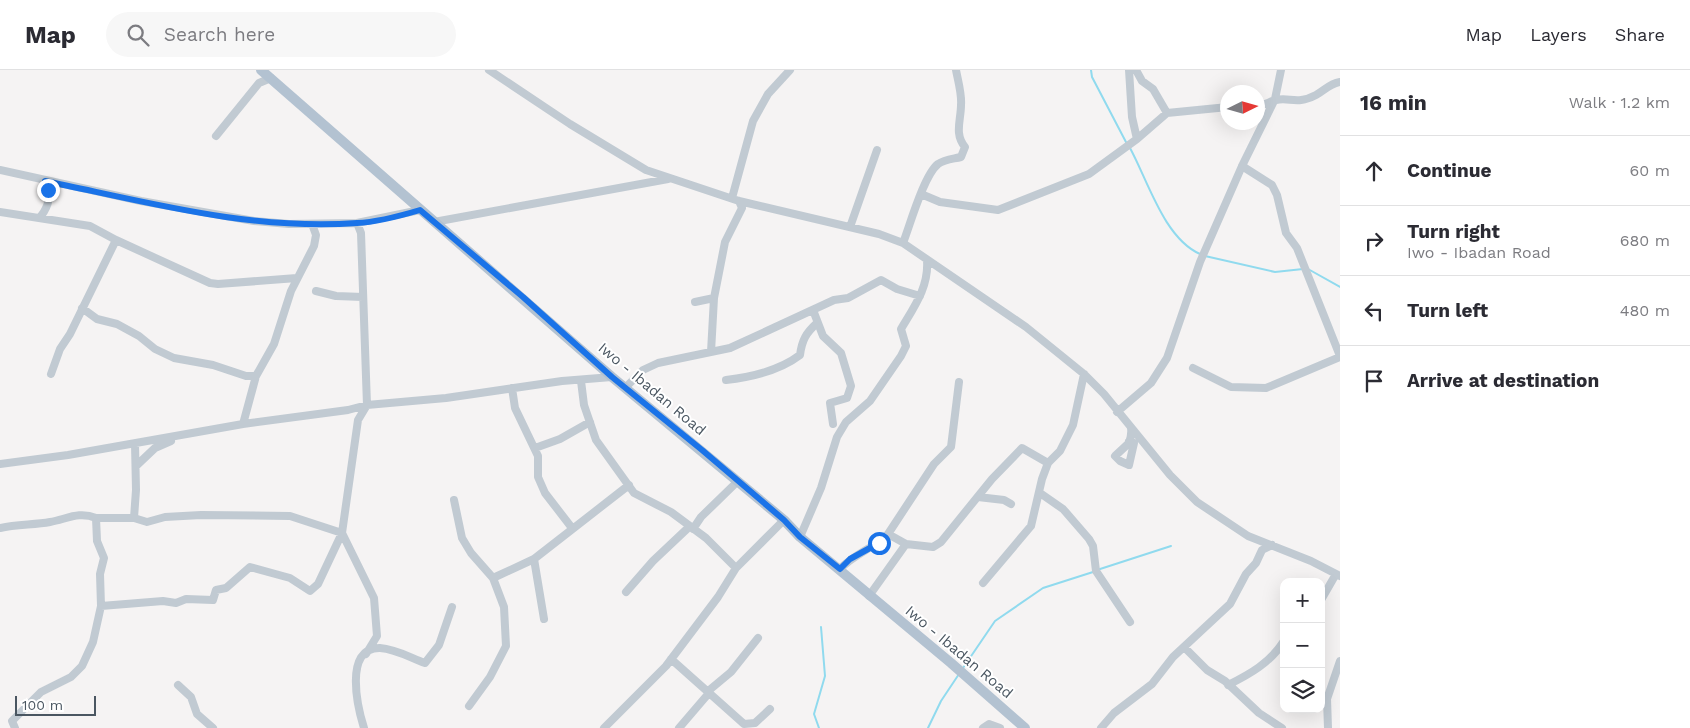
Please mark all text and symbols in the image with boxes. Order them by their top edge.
search box [106,12,456,57]
text: Map [25,21,76,49]
icon: search [124,21,152,49]
text: Search here [164,23,275,46]
text: Map [1465,24,1502,45]
text: Layers [1530,24,1587,45]
text: Share [1615,24,1665,45]
north arrow [1220,85,1265,130]
text: 16 min [1360,90,1427,115]
text: Walk · 1.2 km [1569,93,1670,112]
icon: ahead [1360,157,1388,185]
text: Continue [1407,159,1491,182]
text: 60 m [1630,161,1670,180]
route end [37,179,60,202]
text: Turn right [1407,220,1500,243]
icon: right [1360,227,1388,255]
text: 680 m [1620,231,1670,250]
text: Iwo - Ibadan Road [1407,243,1551,262]
icon: left [1360,297,1388,325]
text: Turn left [1407,299,1488,322]
text: 480 m [1620,301,1670,320]
street label: Iwo - Ibadan Road [595,339,709,439]
icon: arrive [1360,367,1388,395]
text: Arrive at destination [1407,369,1599,392]
route start [868,532,891,555]
map controls [1280,578,1325,713]
button: + [1280,578,1325,623]
street label: Iwo - Ibadan Road [902,602,1016,702]
button: − [1280,623,1325,668]
button: layers [1280,668,1325,713]
scale bar [15,693,96,716]
text: 100 m [22,697,63,713]

